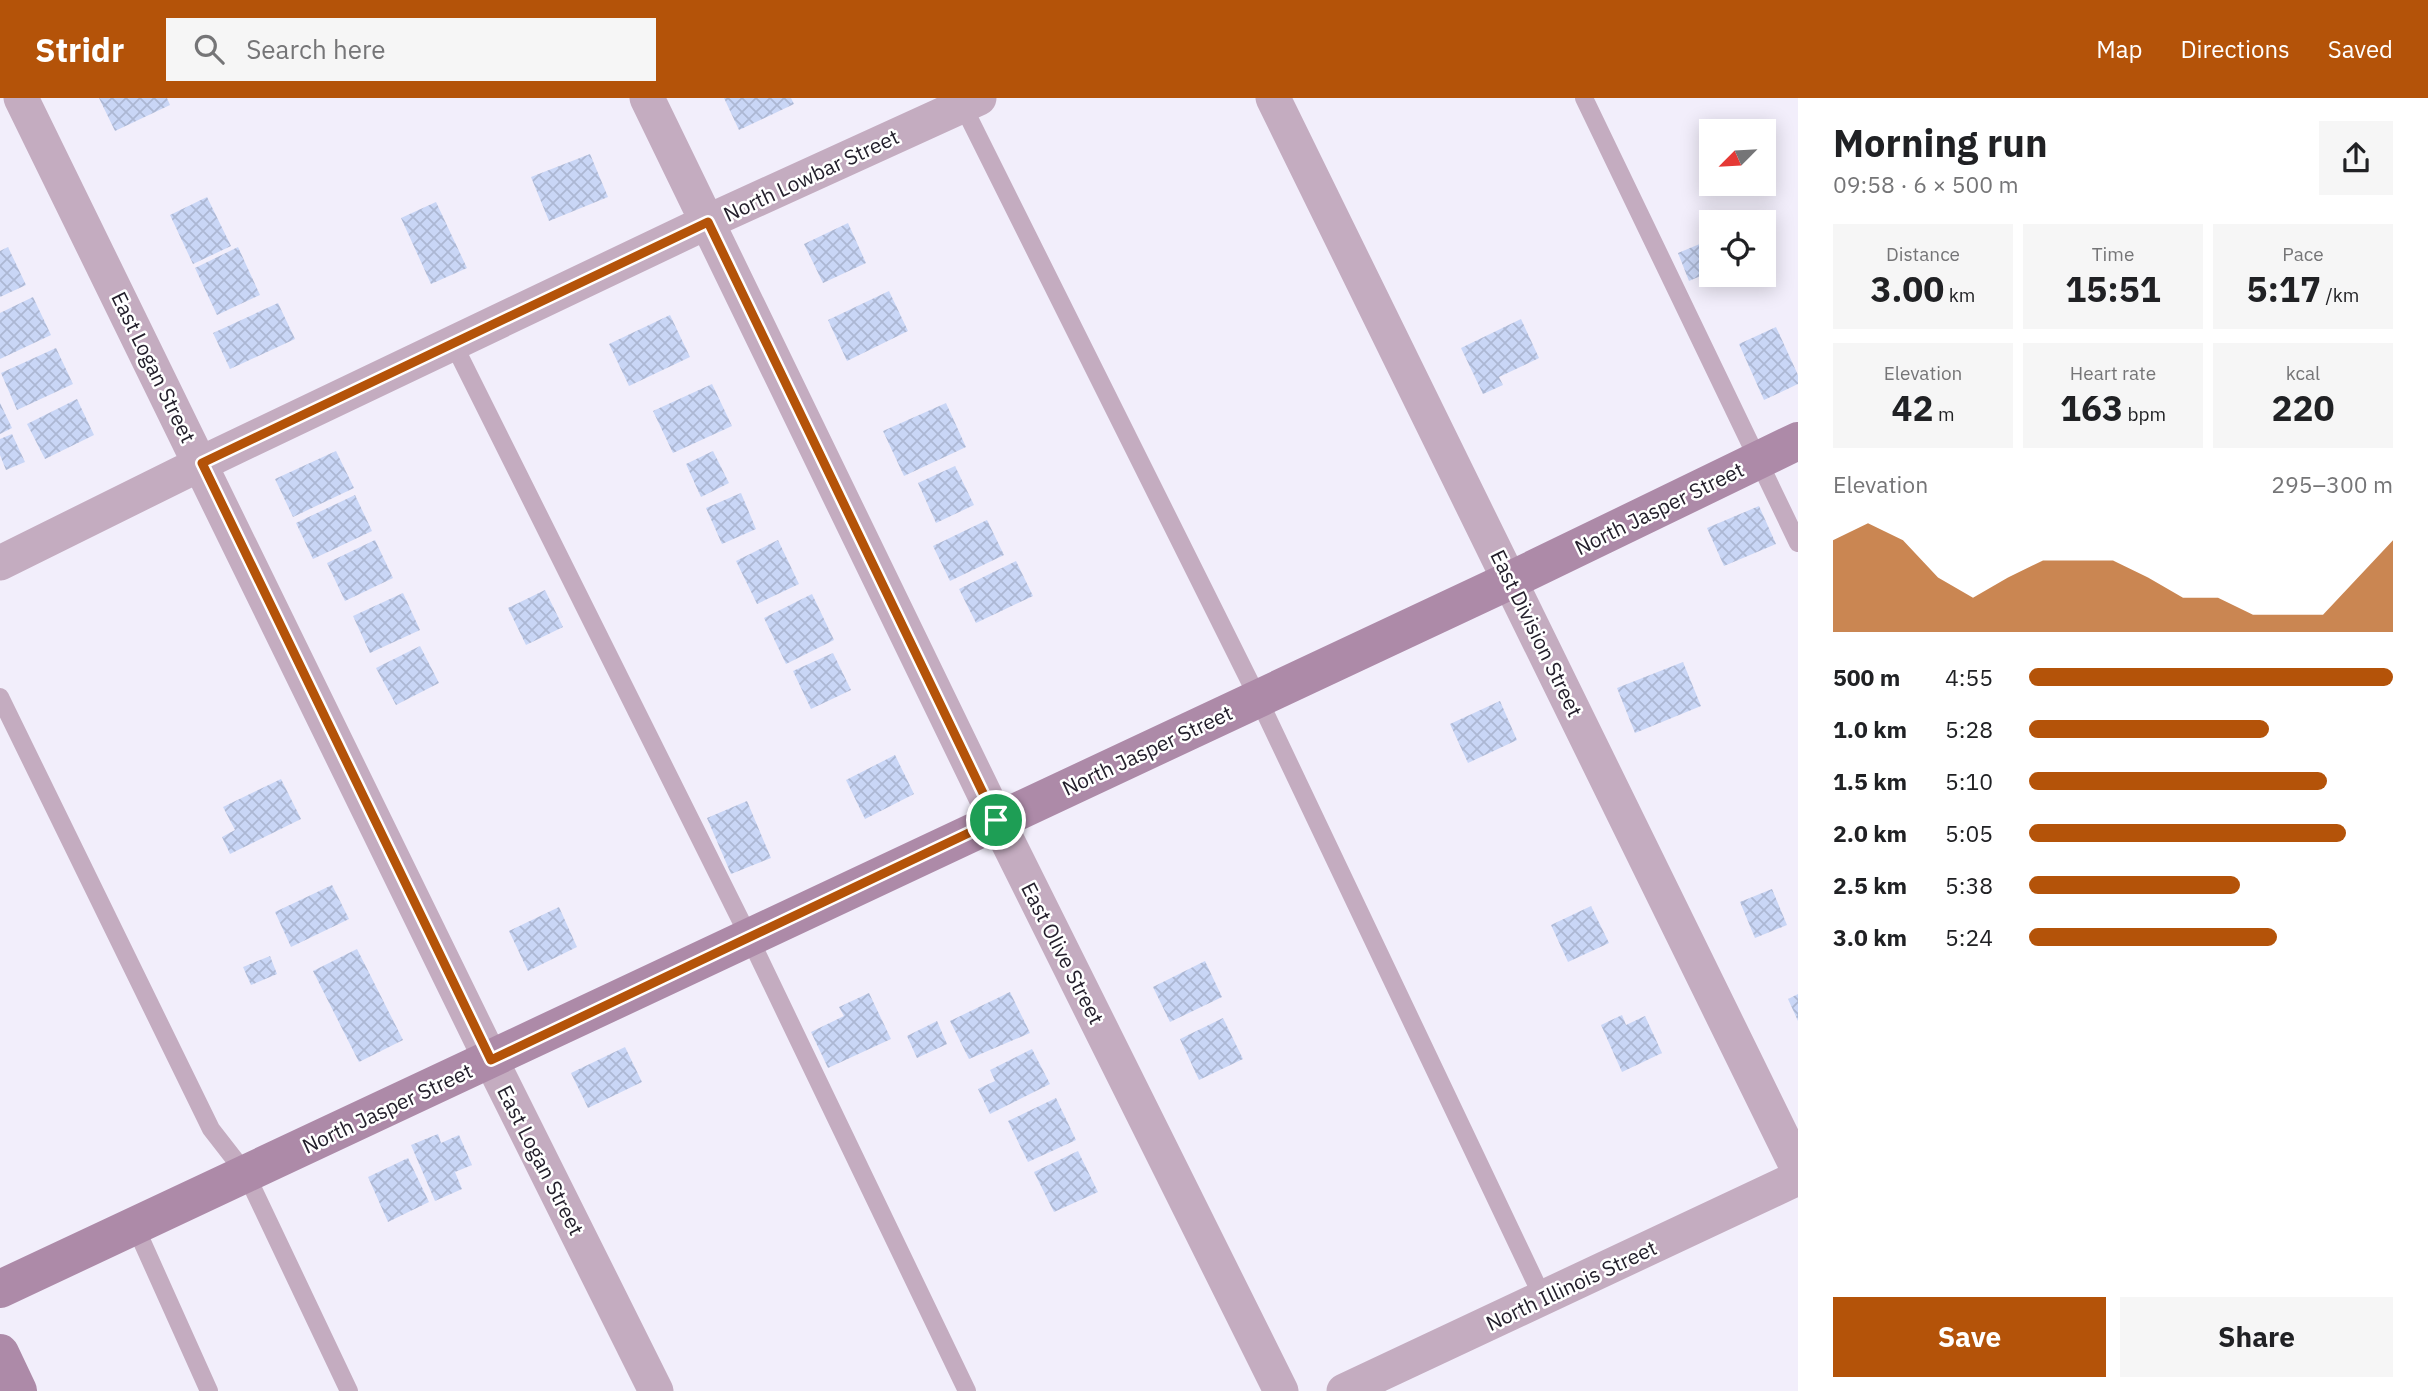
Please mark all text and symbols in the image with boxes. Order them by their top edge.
search box [166,18,656,81]
text: Stridr [35,28,124,71]
icon: search [190,30,228,68]
text: Search here [246,32,386,66]
text: Map [2096,33,2142,65]
text: Directions [2180,33,2290,65]
text: Saved [2328,33,2393,65]
text: Morning run [1833,118,2048,167]
north arrow [1699,119,1776,196]
map controls [1699,119,1776,287]
button: share [2319,121,2393,195]
street label: North Lowbar Street [719,122,903,228]
text: 09:58 · 6 × 500 m [1833,169,2019,199]
button: locate [1699,210,1776,287]
text: Distance [1886,242,1960,266]
text: Time [2092,242,2134,266]
text: Pace [2282,242,2324,266]
text: 3.00 [1871,266,1944,312]
text: 15:51 [2065,266,2161,312]
text: 5:17 [2247,266,2321,312]
text: km [1944,283,1975,307]
text: /km [2321,283,2359,307]
street label: East Logan Street [105,287,203,447]
text: Elevation [1884,361,1962,385]
text: Heart rate [2070,361,2156,385]
text: kcal [2286,361,2320,385]
text: 42 [1891,385,1933,431]
text: 163 [2060,385,2123,431]
text: 220 [2271,385,2335,431]
text: m [1933,402,1955,426]
text: bpm [2123,402,2166,426]
street label: North Jasper Street [1570,455,1748,561]
text: Elevation [1833,469,1928,499]
text: 295–300 m [2271,469,2393,499]
street label: East Division Street [1484,545,1590,721]
text: 500 m [1833,662,1900,692]
text: 4:55 [1945,662,1993,692]
street label: North Jasper Street [1057,698,1237,802]
text: 1.0 km [1833,714,1907,744]
text: 5:28 [1945,714,1993,744]
text: 1.5 km [1833,766,1907,796]
text: 5:10 [1945,766,1993,796]
pin [966,790,1026,850]
icon: arrive [977,801,1015,839]
text: 2.0 km [1833,818,1907,848]
text: 5:05 [1945,818,1993,848]
text: 2.5 km [1833,870,1907,900]
text: 5:38 [1945,870,1993,900]
street label: East Olive Street [1015,877,1111,1029]
text: 3.0 km [1833,922,1907,952]
text: 5:24 [1945,922,1993,952]
street label: North Jasper Street [297,1056,477,1160]
street label: East Logan Street [491,1080,591,1240]
street label: North Illinois Street [1481,1233,1661,1337]
button: Save [1833,1297,2106,1377]
button: Share [2120,1297,2393,1377]

